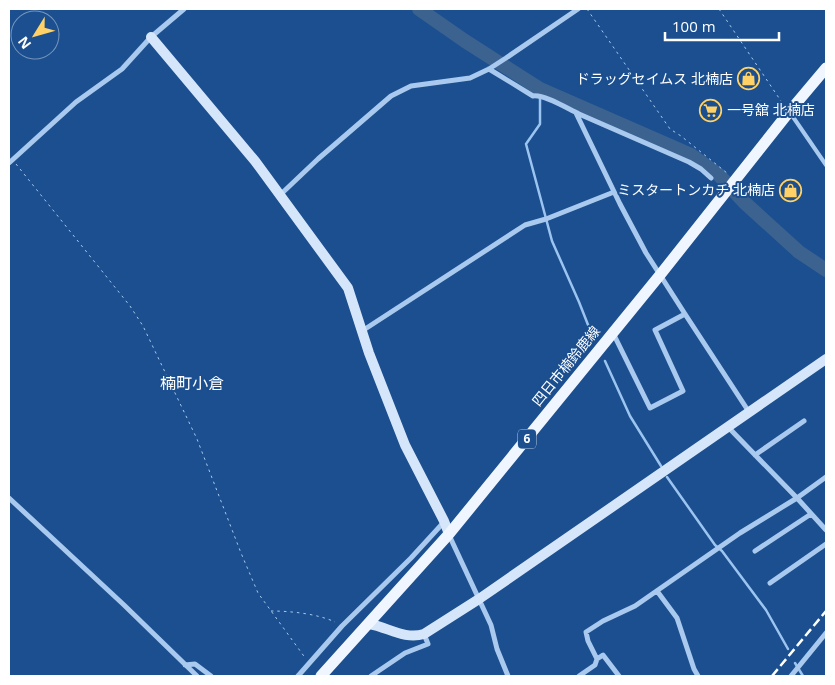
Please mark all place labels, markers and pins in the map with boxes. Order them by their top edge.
shop icon: ドラッグセイムス 北楠店 [737,67,761,91]
place label: ドラッグセイムス 北楠店 [576,69,733,88]
supermarket icon: 一号舘 北楠店 [699,98,723,122]
place label: 一号舘 北楠店 [727,100,815,119]
shop icon: ミスタートンカチ 北楠店 [779,178,803,202]
place label: ミスタートンカチ 北楠店 [617,180,775,199]

